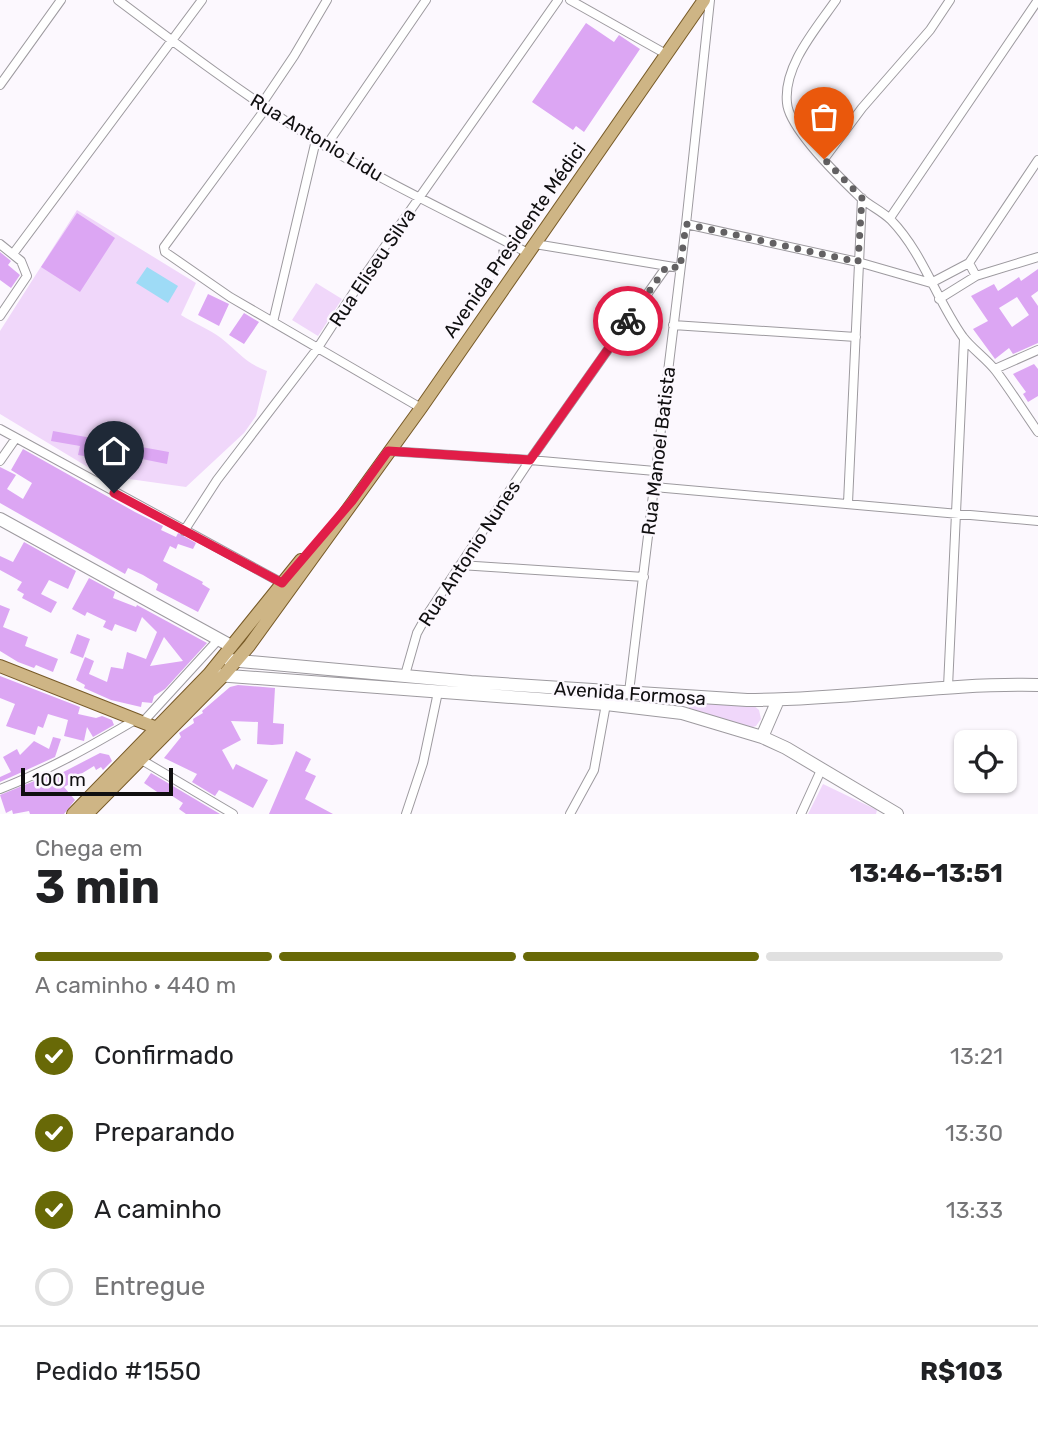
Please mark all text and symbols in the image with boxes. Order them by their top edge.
pin [794,87,854,159]
street label: Rua Antonio Lidu [246,89,387,186]
icon: bag [805,98,843,136]
street label: Avenida Presidente Médici [438,138,590,342]
street label: Rua Eliseu Silva [324,204,420,331]
courier [593,286,663,356]
icon: bike [609,302,647,340]
street label: Rua Manoel Batista [637,365,680,537]
pin [84,421,144,493]
icon: home [95,432,133,470]
street label: Rua Antonio Nunes [414,476,525,630]
street label: Avenida Formosa [553,677,707,710]
map controls [954,730,1017,793]
button: locate [954,730,1017,793]
scale bar [21,765,173,797]
text: 100 m [32,768,86,791]
text: Chega em [35,834,143,862]
text: 13:46–13:51 [849,858,1003,889]
text: 3 min [35,860,160,915]
text: A caminho · 440 m [35,971,236,999]
icon: check [35,1037,73,1075]
text: Confirmado [94,1040,234,1071]
text: 13:21 [950,1042,1003,1070]
icon: check [35,1114,73,1152]
text: Preparando [94,1117,235,1148]
text: 13:30 [945,1119,1003,1147]
icon: check [35,1191,73,1229]
text: A caminho [94,1194,222,1225]
text: 13:33 [946,1196,1003,1224]
text: Entregue [94,1271,205,1302]
text: Pedido #1550 [35,1356,201,1387]
text: R$103 [920,1356,1003,1387]

